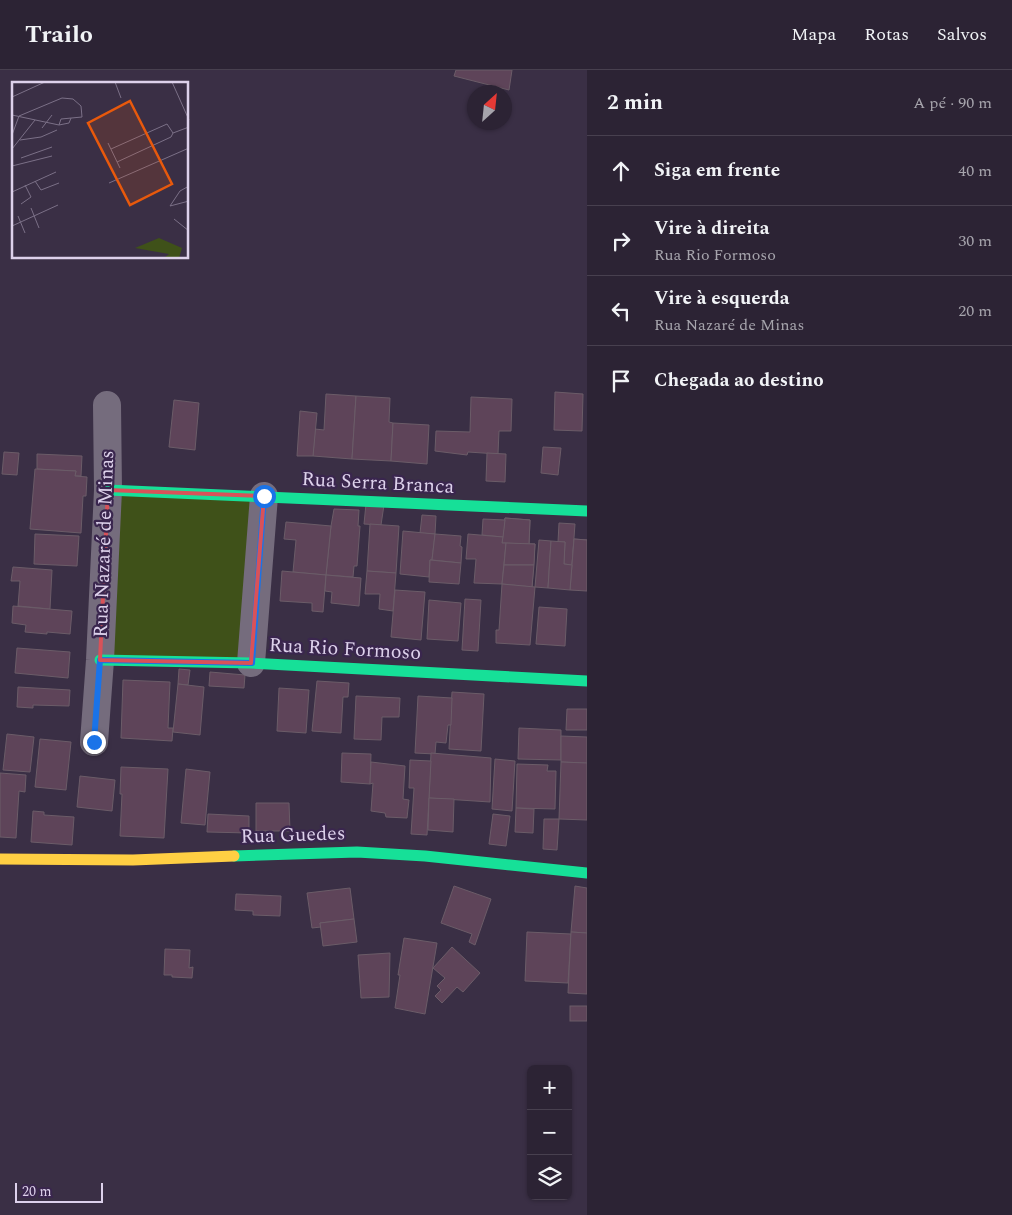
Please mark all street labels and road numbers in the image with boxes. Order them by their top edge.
street label: Rua Nazaré de Minas [86,450,122,638]
street label: Rua Serra Branca [301,464,455,502]
street label: Rua Rio Formoso [268,630,422,668]
street label: Rua Guedes [240,818,346,852]

